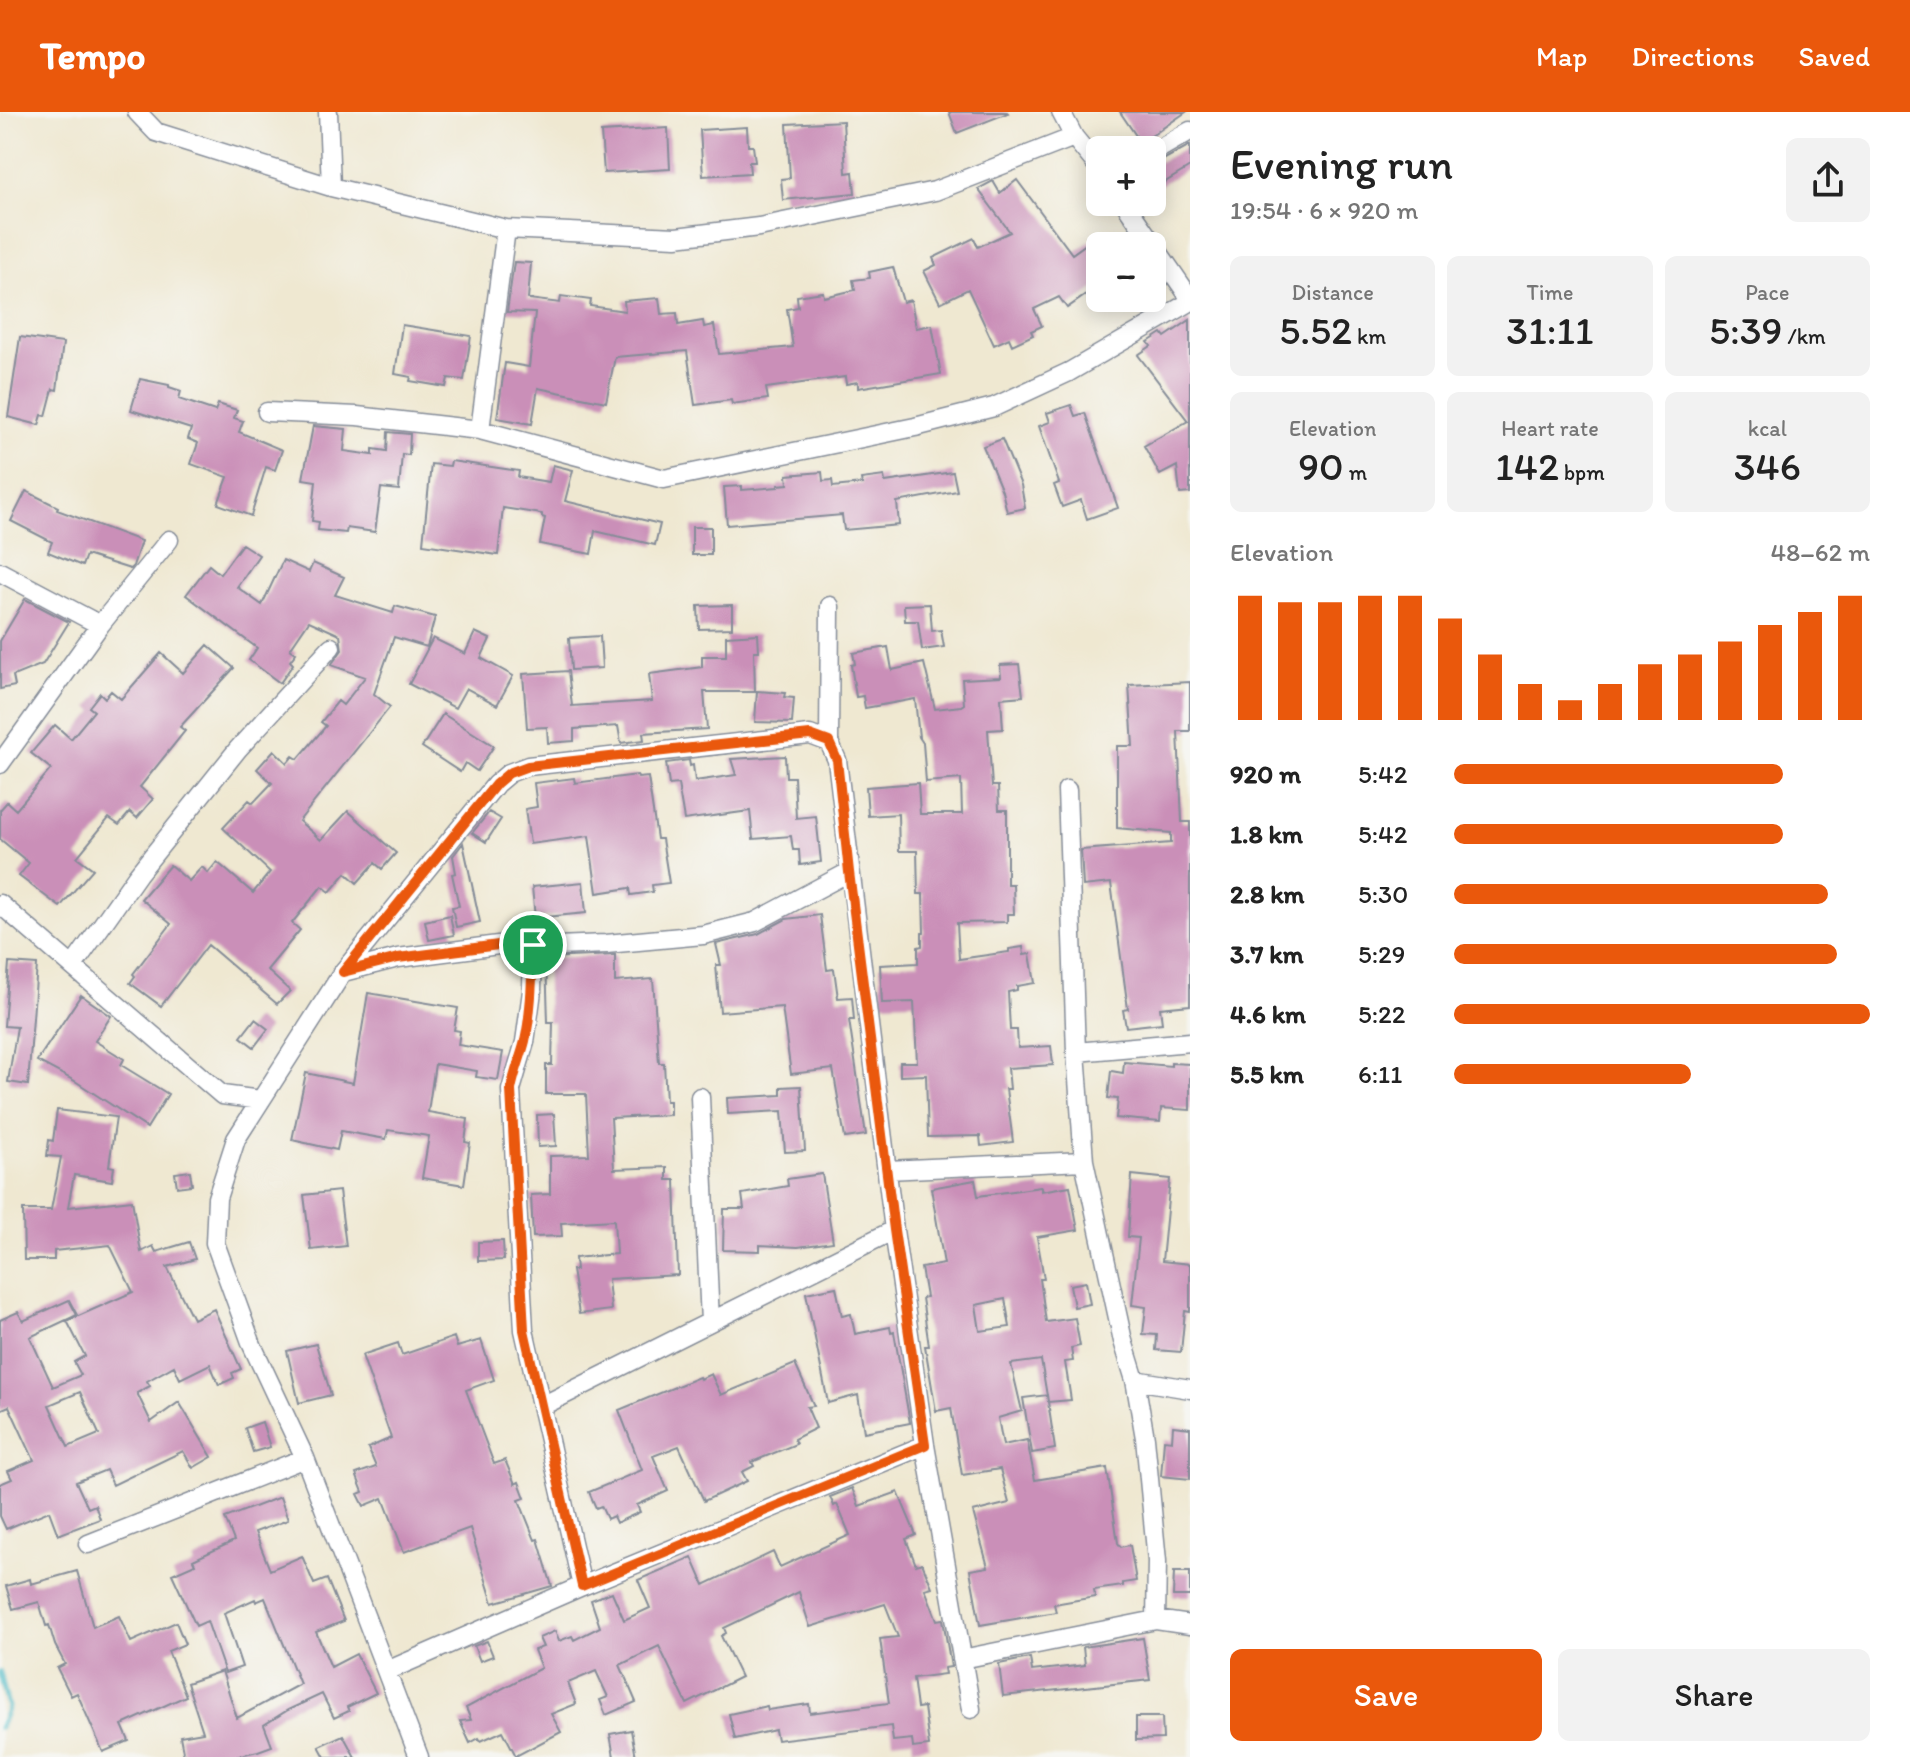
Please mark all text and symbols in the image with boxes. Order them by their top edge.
text: Tempo [40,33,146,79]
text: Map [1536,39,1587,73]
text: Directions [1631,39,1755,73]
text: Saved [1799,39,1870,73]
map controls [1086,136,1166,312]
button: + [1086,136,1166,216]
text: Evening run [1230,137,1453,190]
button: share [1786,138,1870,222]
text: 19:54 · 6 × 920 m [1230,194,1418,226]
button: − [1086,232,1166,312]
text: Distance [1291,279,1374,306]
text: Time [1527,279,1573,306]
text: Pace [1745,279,1789,306]
text: 5.52 [1279,306,1352,354]
text: 31:11 [1506,306,1594,354]
text: 5:39 [1709,306,1782,354]
text: km [1352,323,1386,350]
text: /km [1782,323,1826,350]
text: Elevation [1289,415,1376,442]
text: Heart rate [1501,415,1599,442]
text: kcal [1748,415,1787,442]
text: 90 [1298,442,1344,490]
text: 142 [1495,442,1559,490]
text: 346 [1734,442,1801,490]
text: m [1344,459,1367,486]
text: bpm [1559,459,1605,486]
text: Elevation [1230,536,1333,568]
text: 48–62 m [1770,536,1870,568]
text: 920 m [1230,758,1301,790]
text: 5:42 [1358,758,1407,790]
text: 1.8 km [1230,818,1303,850]
text: 5:42 [1358,818,1407,850]
text: 2.8 km [1230,878,1305,910]
text: 5:30 [1358,878,1408,910]
pin [499,911,567,979]
icon: arrive [511,923,555,967]
text: 3.7 km [1230,938,1304,970]
text: 5:29 [1358,938,1405,970]
text: 4.6 km [1230,998,1306,1030]
text: 5:22 [1358,998,1405,1030]
text: 5.5 km [1230,1058,1304,1090]
text: 6:11 [1358,1058,1402,1090]
button: Save [1230,1649,1542,1741]
button: Share [1558,1649,1870,1741]

